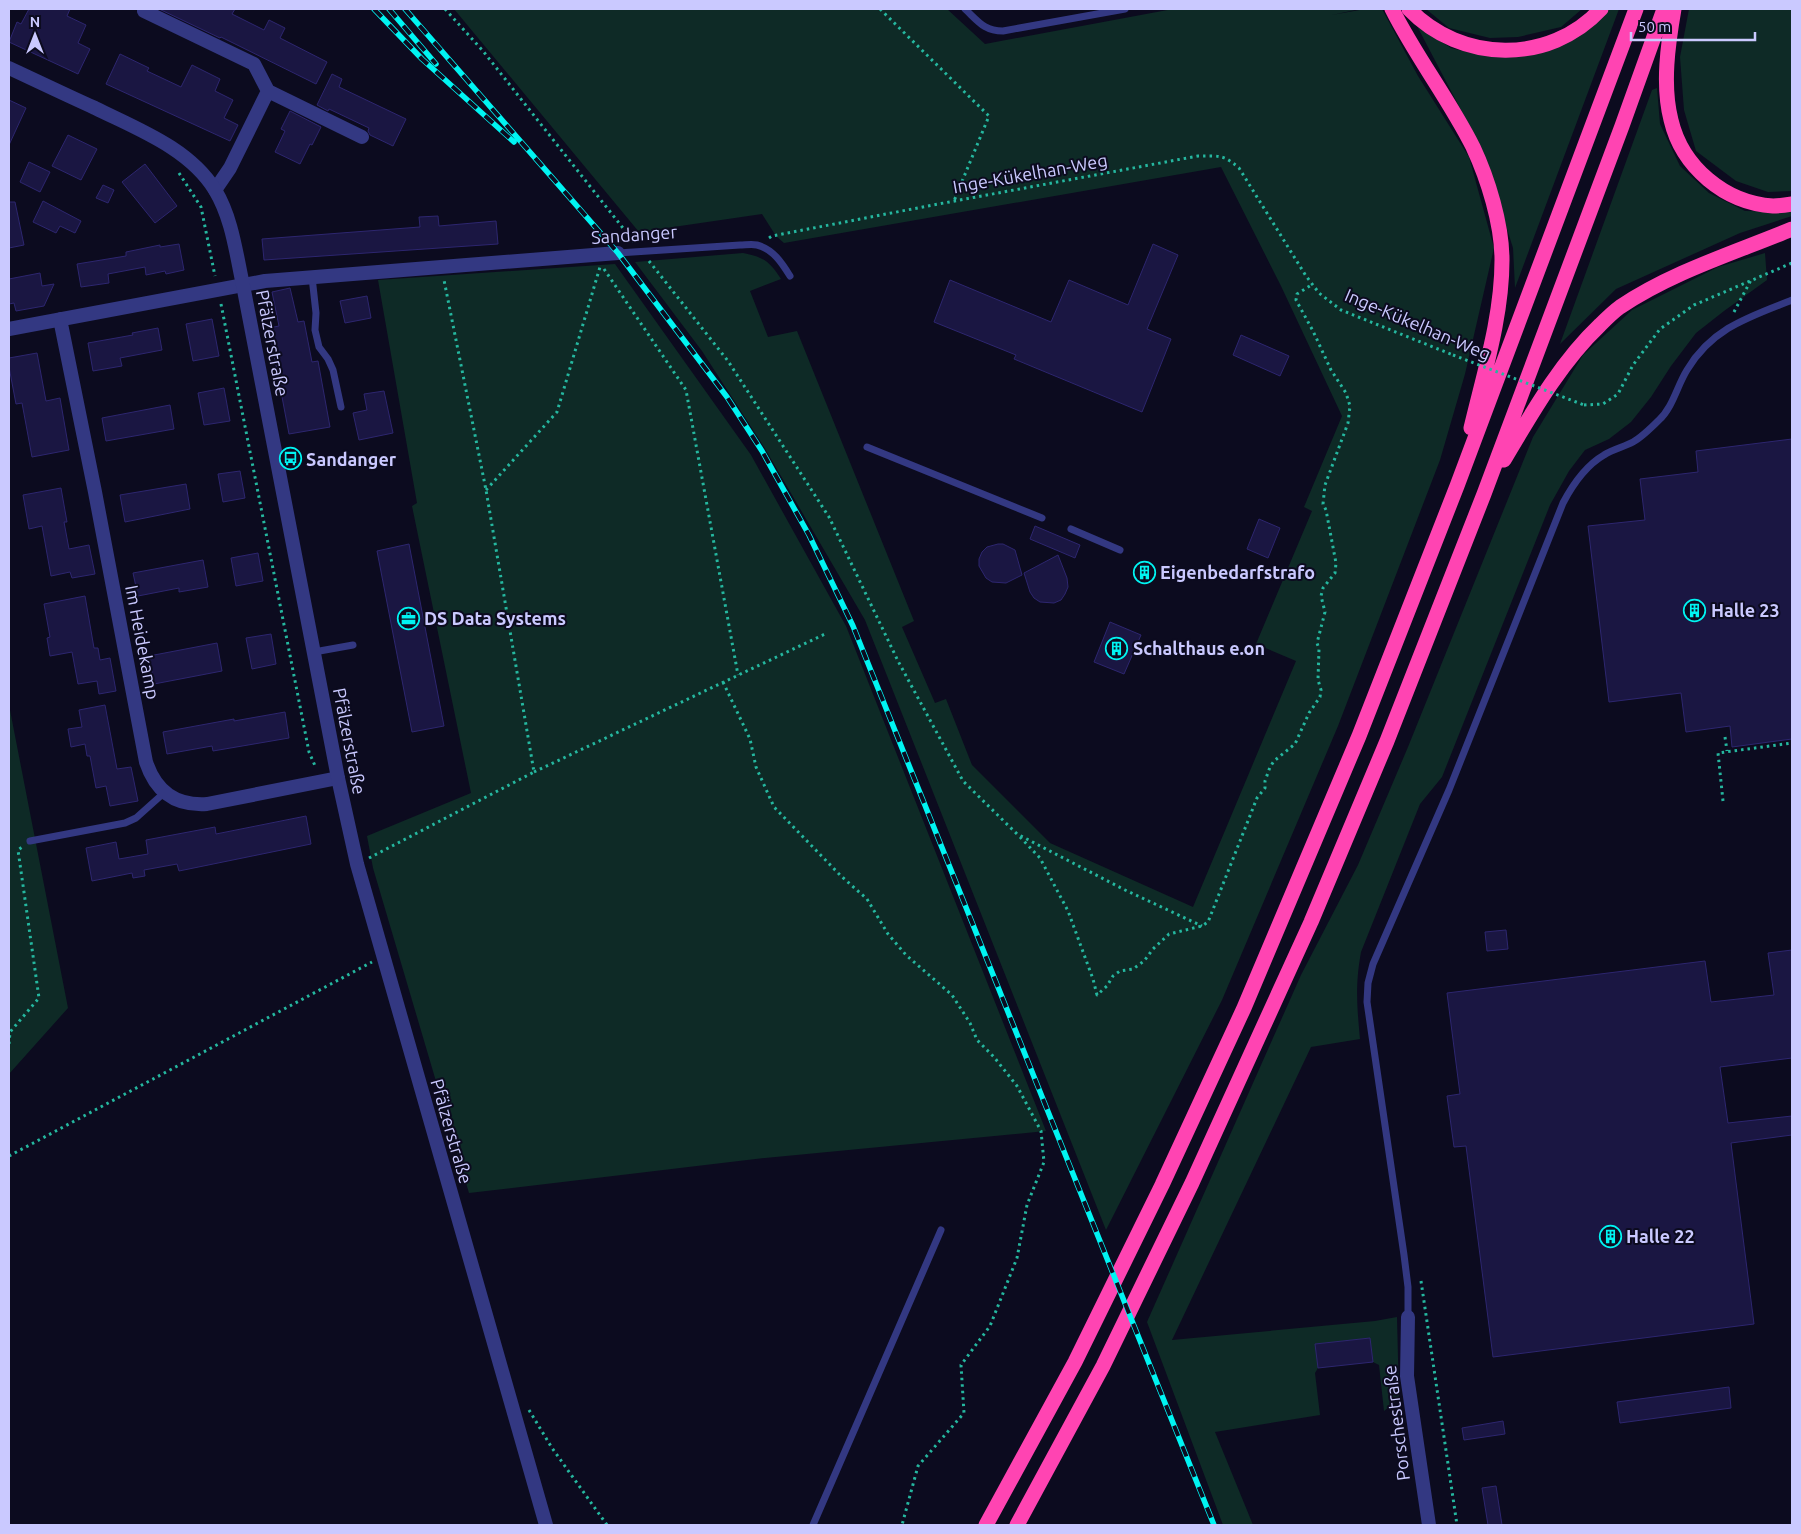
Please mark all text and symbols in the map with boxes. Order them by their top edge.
north arrow [10,10,60,60]
scale bar [1631,10,1755,42]
text: N [30,14,40,30]
text: 50 m [1638,18,1671,35]
street label: Inge-Kükelhan-Weg [951,150,1109,196]
street label: Sandanger [590,221,678,247]
street label: Inge-Kükelhan-Weg [1342,284,1494,364]
street label: Pfälzerstraße [253,288,293,398]
bus stop icon: Sandanger [278,447,302,471]
place label: Sandanger [306,449,397,469]
building icon: Eigenbedarfstrafo [1132,560,1156,584]
place label: Eigenbedarfstrafo [1160,562,1315,582]
street label: Im Heidekamp [122,583,164,701]
building icon: Halle 23 [1683,598,1707,622]
place label: Halle 23 [1711,600,1780,620]
office icon: DS Data Systems [396,606,420,630]
place label: DS Data Systems [424,608,566,628]
building icon: Schalthaus e.on [1105,636,1129,660]
place label: Schalthaus e.on [1133,638,1265,658]
street label: Pfälzerstraße [330,686,370,796]
street label: Pfälzerstraße [427,1076,477,1186]
building icon: Halle 22 [1598,1224,1622,1248]
place label: Halle 22 [1626,1226,1695,1246]
street label: Porschestraße [1379,1364,1413,1482]

